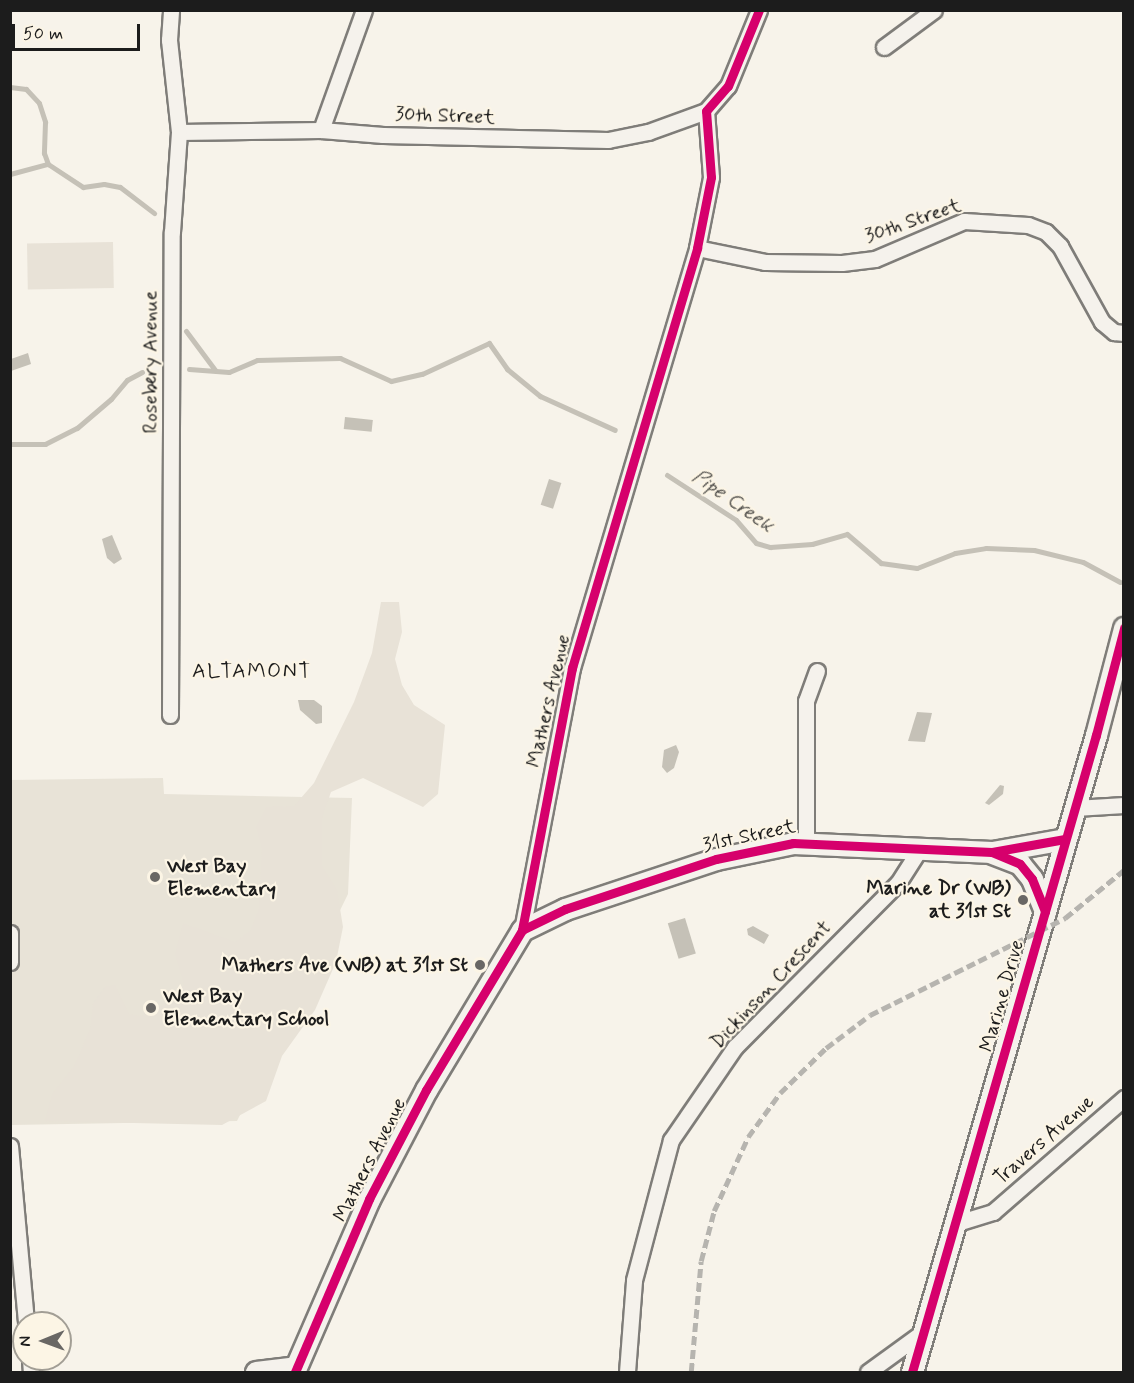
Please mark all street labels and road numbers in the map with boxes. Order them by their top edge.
street label: 30th Street [395,102,495,130]
street label: 30th Street [862,193,964,249]
street label: Rosebery Avenue [139,290,163,434]
street label: Mathers Avenue [522,630,576,772]
street label: 31st Street [700,814,798,858]
street label: Dickinson Crescent [705,916,837,1054]
street label: Marine Drive [975,937,1029,1055]
street label: Travers Avenue [987,1088,1101,1192]
street label: Mathers Avenue [328,1092,412,1228]

